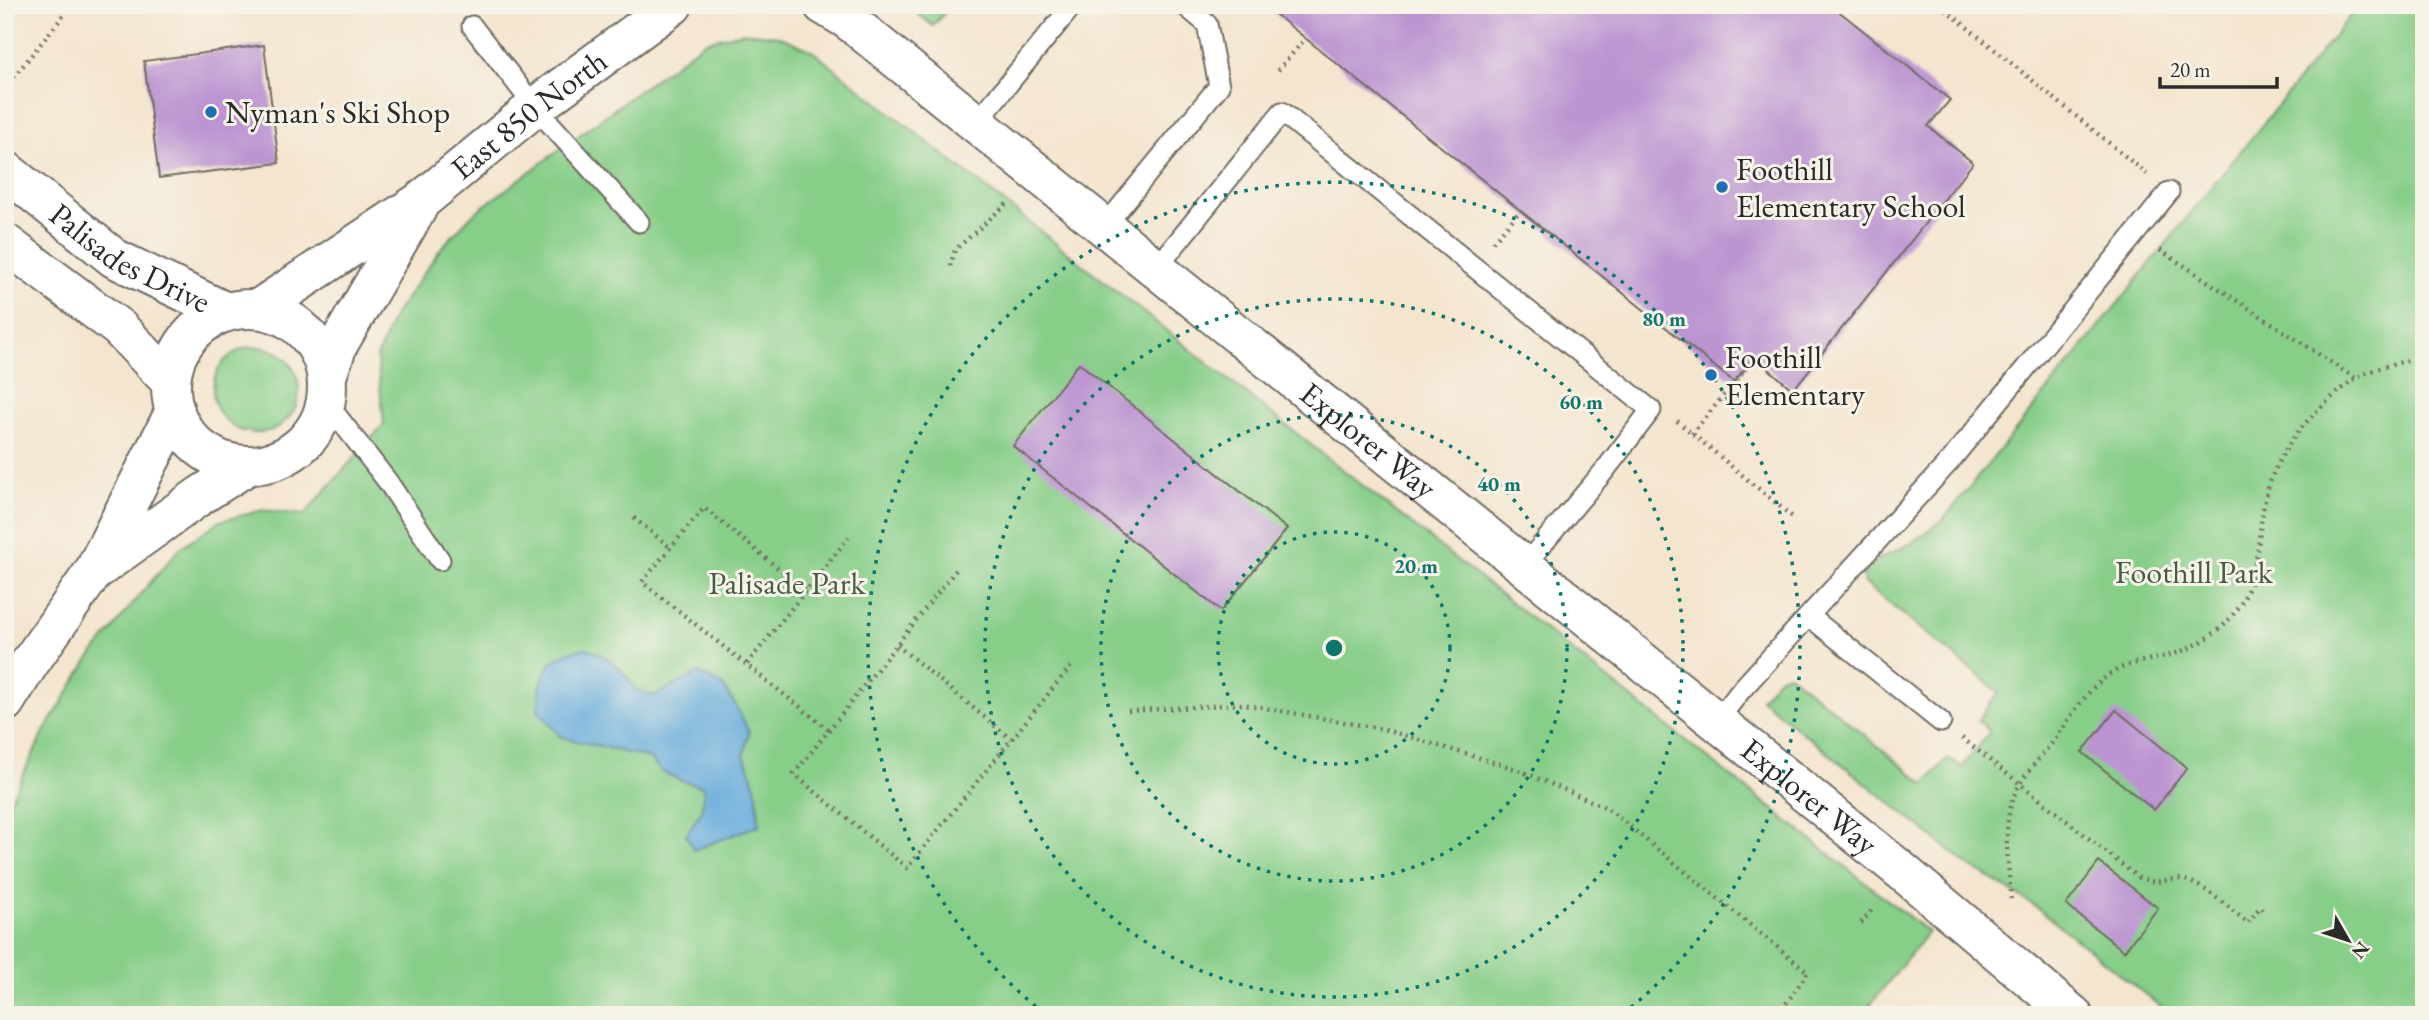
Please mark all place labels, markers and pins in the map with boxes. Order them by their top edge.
place label: Nyman's Ski Shop [225,91,450,133]
marker: Nyman's Ski Shop [203,104,219,120]
place label: Foothill Elementary School [1736,148,1966,227]
marker: Foothill Elementary School [1714,179,1730,195]
place label: Foothill Elementary [1725,336,1866,415]
marker: Foothill Elementary [1703,367,1719,383]
centre of rings [1322,636,1346,660]

